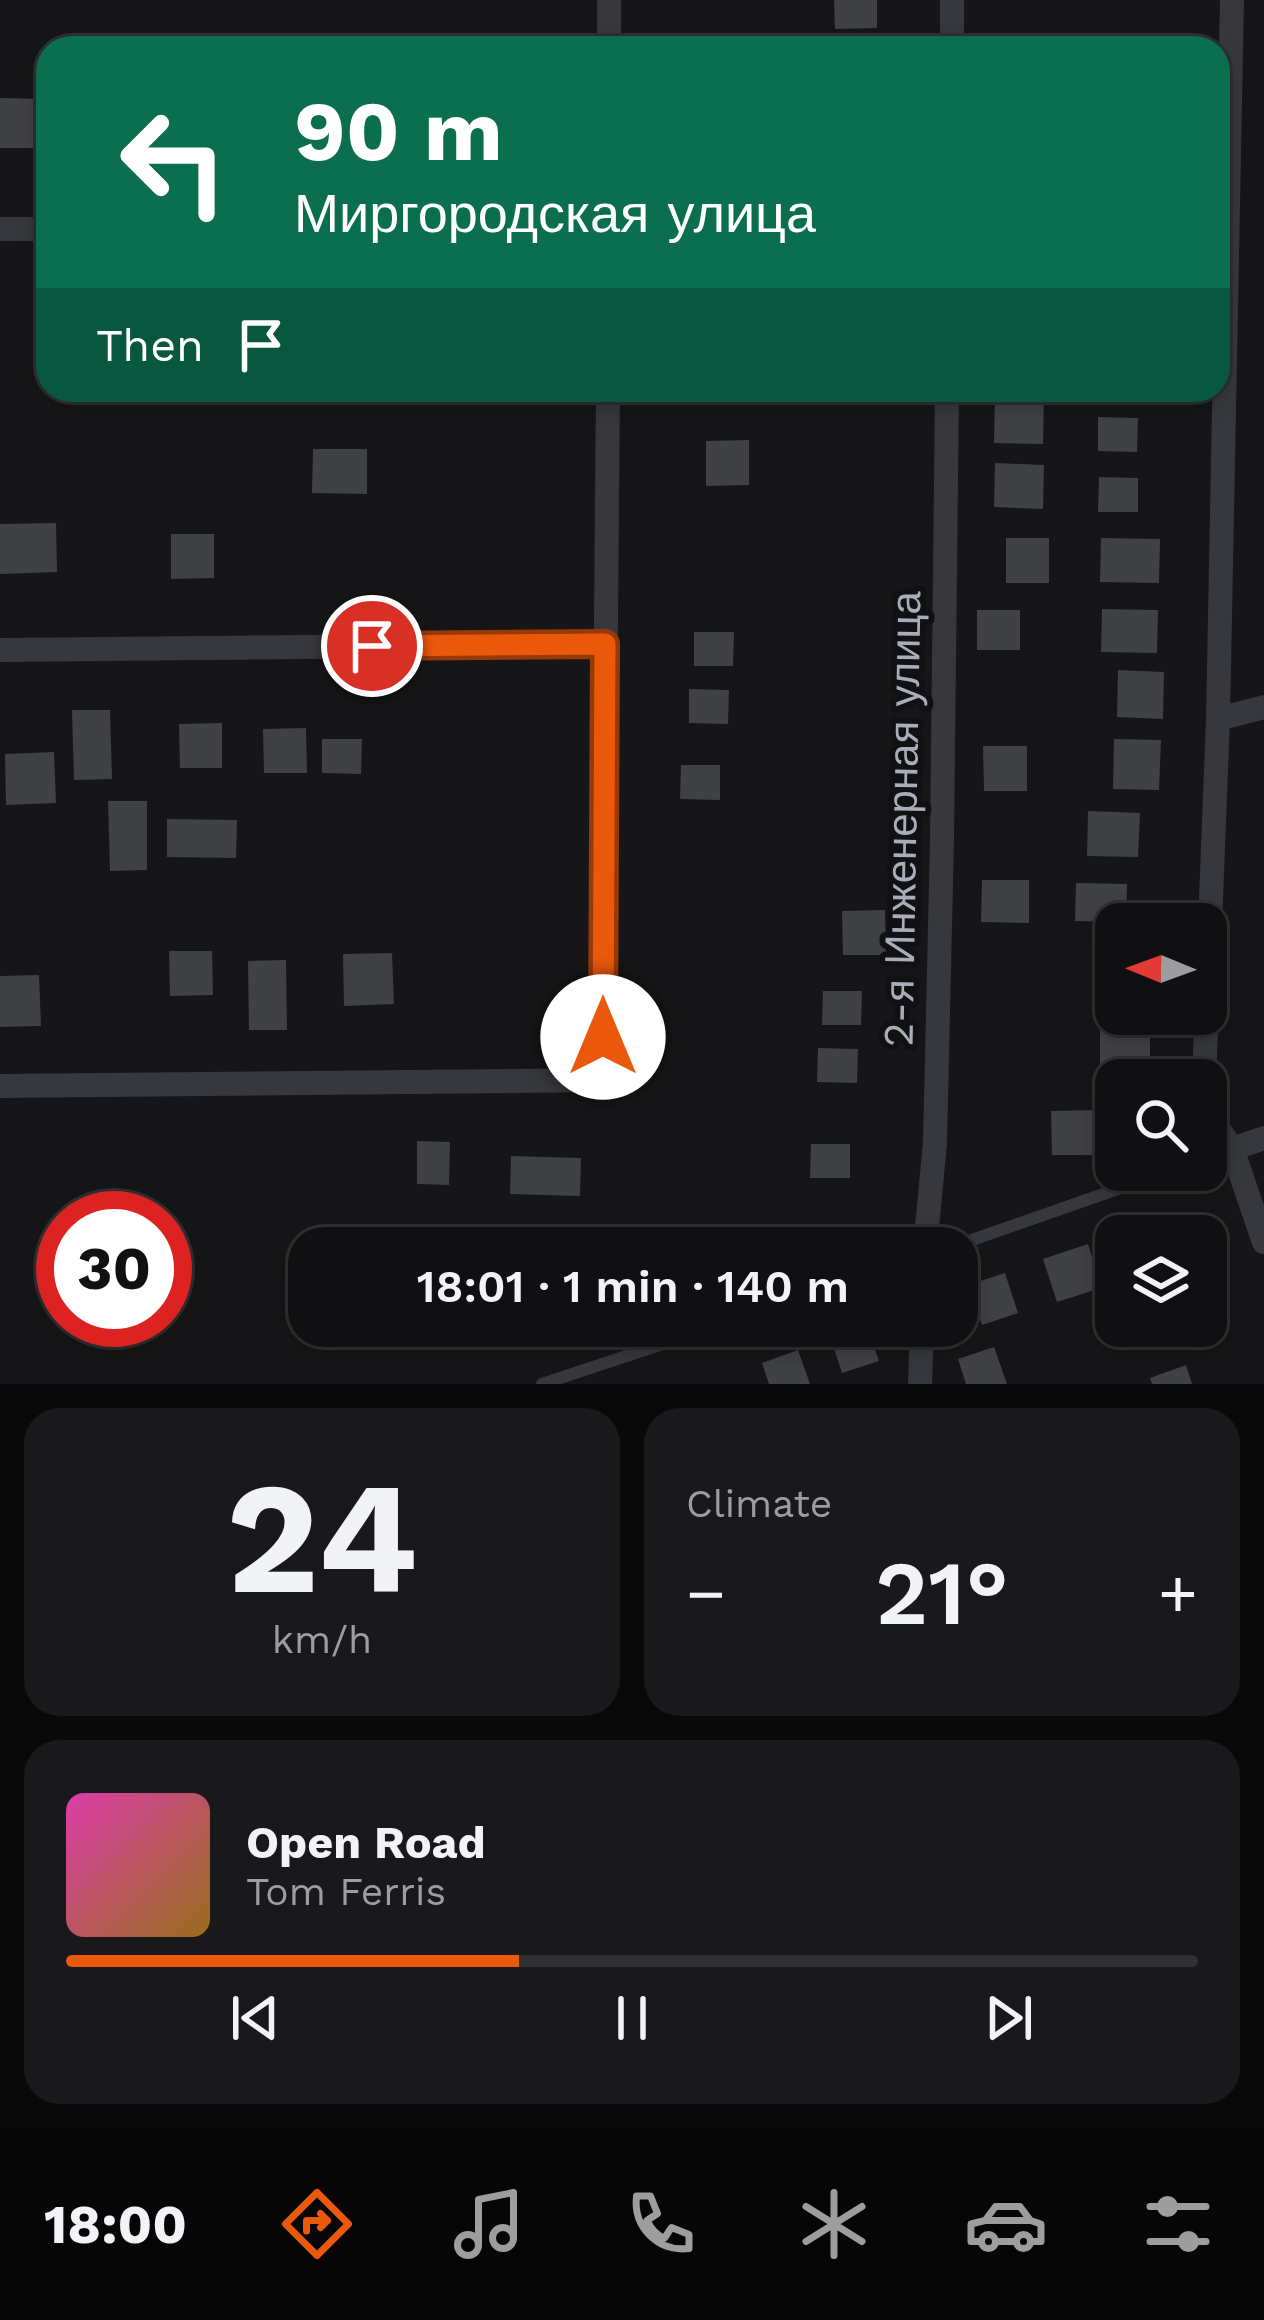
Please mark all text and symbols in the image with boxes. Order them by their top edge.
text: 90 m [294,82,503,180]
icon: left [96,84,252,240]
text: Миргородская улица [294,182,816,245]
icon: arrive [228,312,294,378]
text: Then [96,319,204,372]
street label: 2-я Инженерная улица [874,590,930,1047]
pin [321,595,423,697]
icon: arrive [339,613,405,679]
north arrow [1095,903,1227,1035]
map controls [1095,903,1227,1347]
position arrow [540,974,666,1100]
button: search [1095,1059,1227,1191]
speed limit sign: 30 [36,1191,192,1347]
button: layers [1095,1215,1227,1347]
text: 18:01 · 1 min · 140 m [417,1260,849,1313]
text: 24 [226,1447,418,1630]
text: Climate [686,1481,832,1526]
text: 21° [875,1540,1009,1646]
text: − [686,1555,726,1632]
text: + [1158,1555,1198,1632]
text: km/h [272,1617,372,1662]
text: Open Road [246,1816,486,1869]
text: Tom Ferris [246,1869,446,1914]
icon: previous [222,1985,288,2051]
icon: pause [599,1985,665,2051]
icon: next [976,1985,1042,2051]
icon: directions [275,2182,359,2266]
icon: music [447,2182,531,2266]
icon: phone [619,2182,703,2266]
icon: climate [792,2182,876,2266]
icon: car [964,2182,1048,2266]
icon: filters [1136,2182,1220,2266]
text: 18:00 [44,2193,187,2256]

